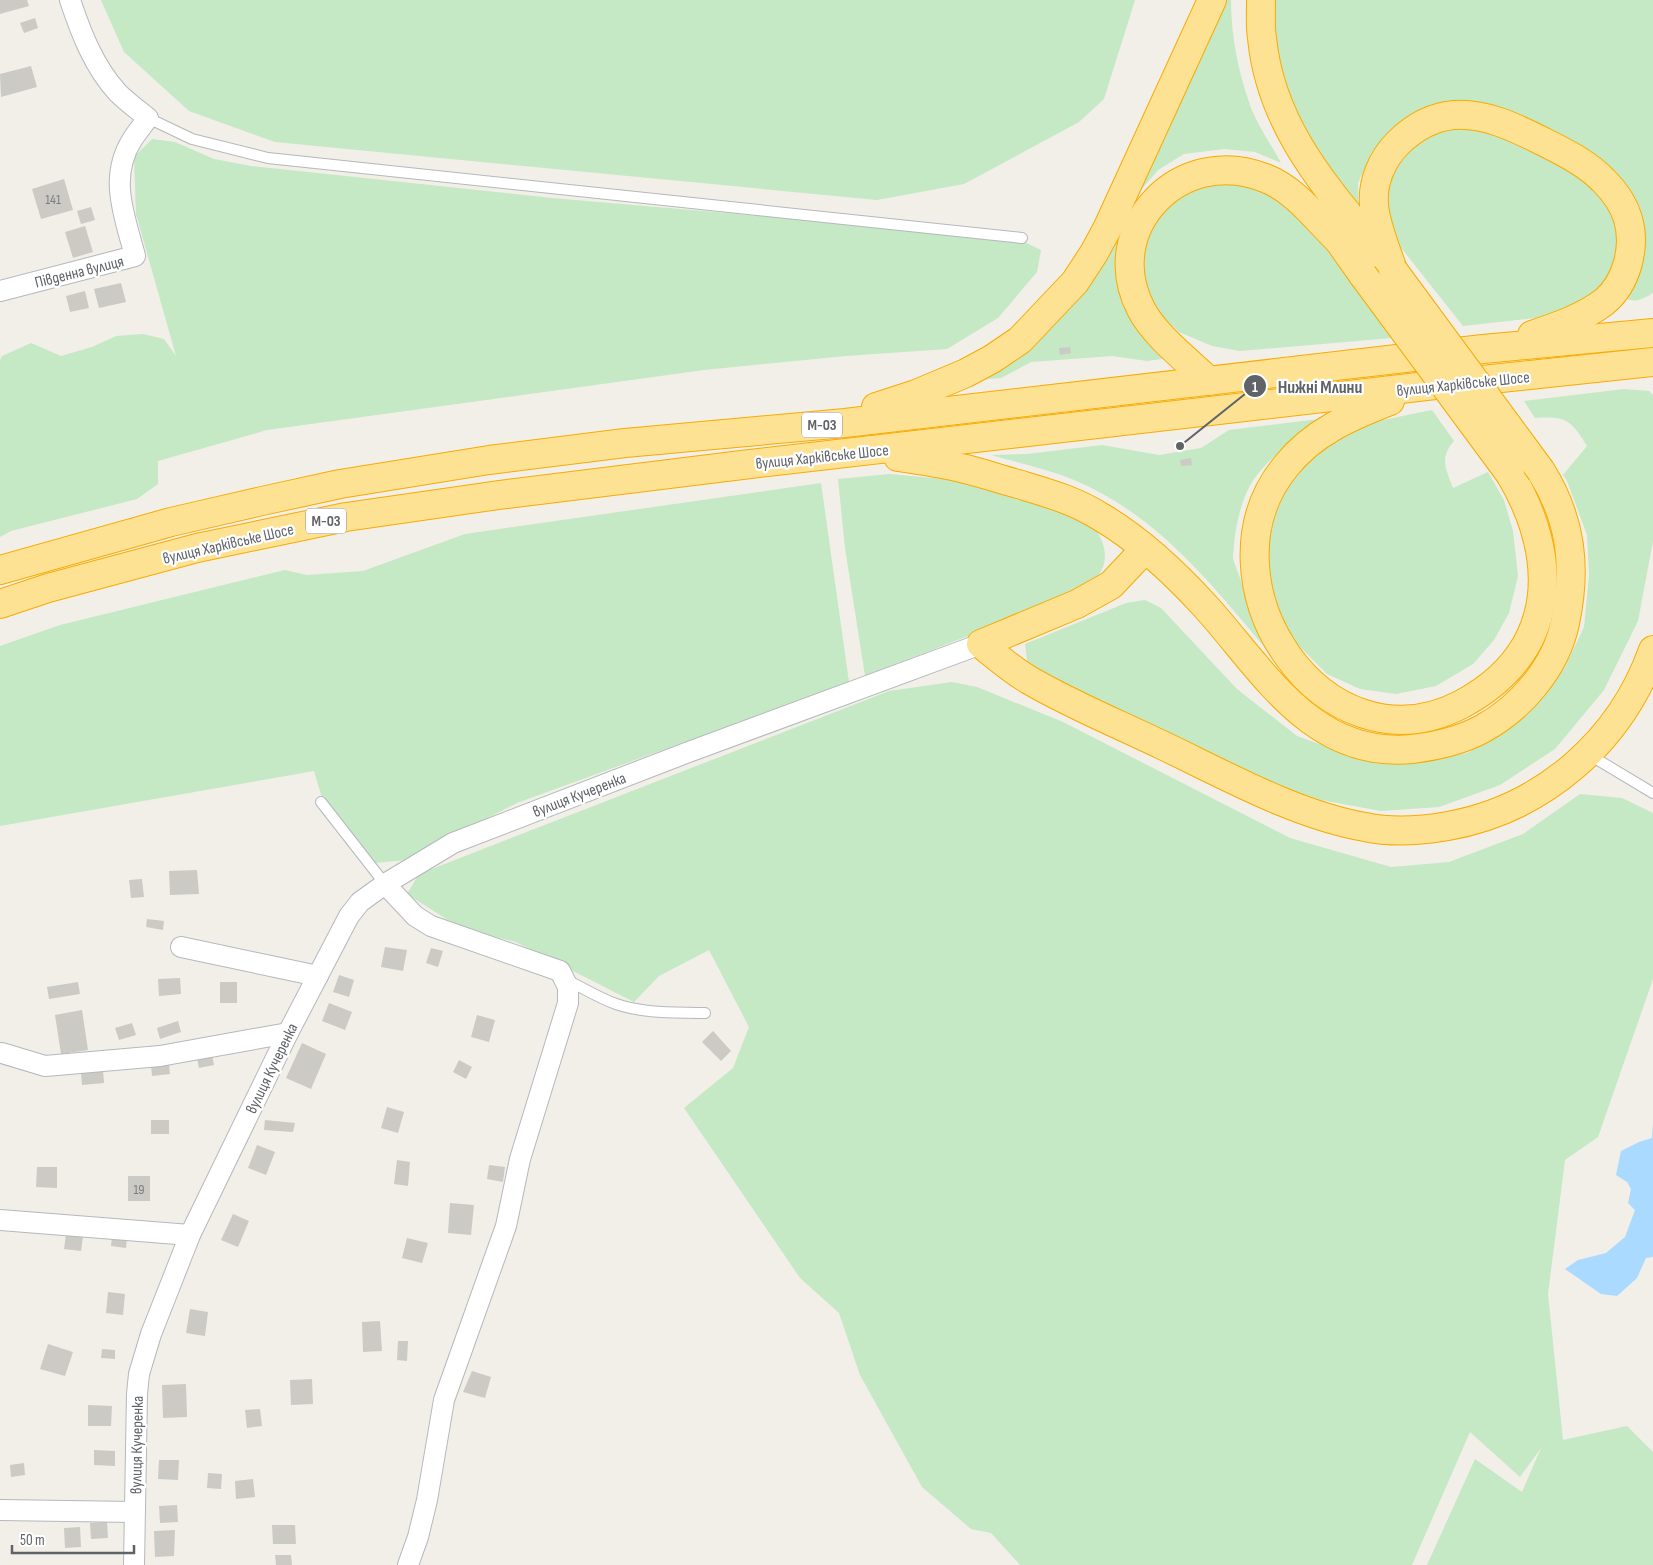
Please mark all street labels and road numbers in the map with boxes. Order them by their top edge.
street label: Південна вулиця [33,252,126,293]
street label: вулиця Харківське Шосе [1396,368,1531,401]
road number: М-03 [802,412,842,438]
street label: вулиця Харківське Шосе [755,441,890,474]
road number: М-03 [306,508,346,534]
street label: вулиця Харківське Шосе [161,520,296,569]
street label: вулиця Кучеренка [530,769,629,822]
street label: вулиця Кучеренка [242,1020,302,1117]
street label: вулиця Кучеренка [127,1396,148,1494]

